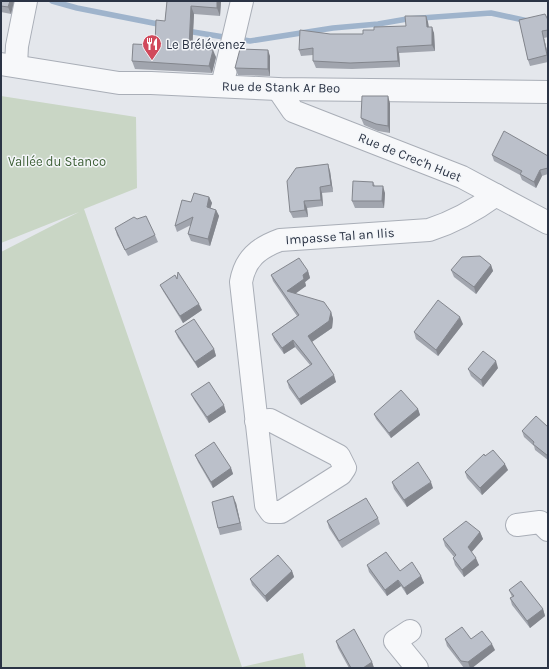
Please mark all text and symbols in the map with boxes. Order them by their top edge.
restaurant icon: Le Brélévenez [141,33,163,61]
place label: Le Brélévenez [166,37,246,52]
street label: Rue de Stank Ar Beo [222,78,340,96]
street label: Rue de Crec'h Huet [356,129,464,185]
park label: Vallée du Stanco [8,154,106,169]
street label: Impasse Tal an Ilis [285,225,395,247]

